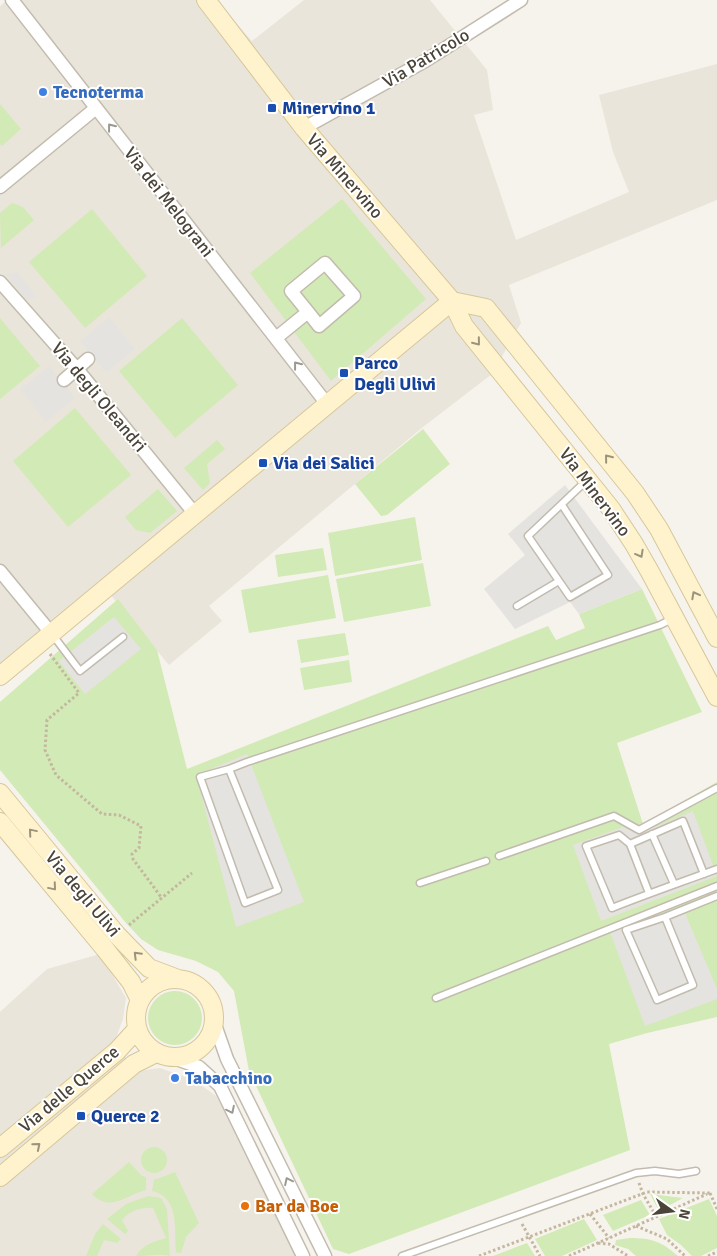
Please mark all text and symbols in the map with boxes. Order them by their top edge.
street label: Via Patricolo [379,23,473,93]
place label: Tecnoterma [53,81,144,103]
marker: Tecnoterma [37,86,49,98]
place label: Minervino 1 [282,97,376,119]
marker: Minervino 1 [266,102,278,114]
one-way arrow [108,124,116,133]
street label: Via Minervino [302,129,388,223]
street label: Via dei Melograni [119,143,219,261]
one-way arrow [471,336,479,345]
street label: Via degli Oleandri [47,338,151,456]
place label: Parco Degli Ulivi [354,352,436,395]
one-way arrow [294,362,302,371]
marker: Parco Degli Ulivi [338,367,350,379]
street label: Via Minervino [554,443,636,541]
place label: Via dei Salici [273,452,375,474]
one-way arrow [605,455,614,464]
marker: Via dei Salici [257,457,269,469]
one-way arrow [634,549,644,558]
one-way arrow [691,591,701,600]
one-way arrow [28,828,37,837]
street label: Via degli Ulivi [41,847,125,941]
one-way arrow [48,881,56,890]
one-way arrow [134,952,143,961]
street label: Via delle Querce [14,1041,124,1137]
place label: Tabacchino [185,1067,272,1089]
marker: Tabacchino [169,1072,181,1084]
place label: Querce 2 [91,1105,160,1127]
one-way arrow [225,1105,236,1114]
marker: Querce 2 [75,1110,87,1122]
one-way arrow [32,1143,41,1152]
one-way arrow [284,1177,294,1186]
north arrow [647,1186,697,1236]
place label: Bar da Boe [255,1195,339,1217]
marker: Bar da Boe [239,1200,251,1212]
text: N [675,1207,694,1221]

